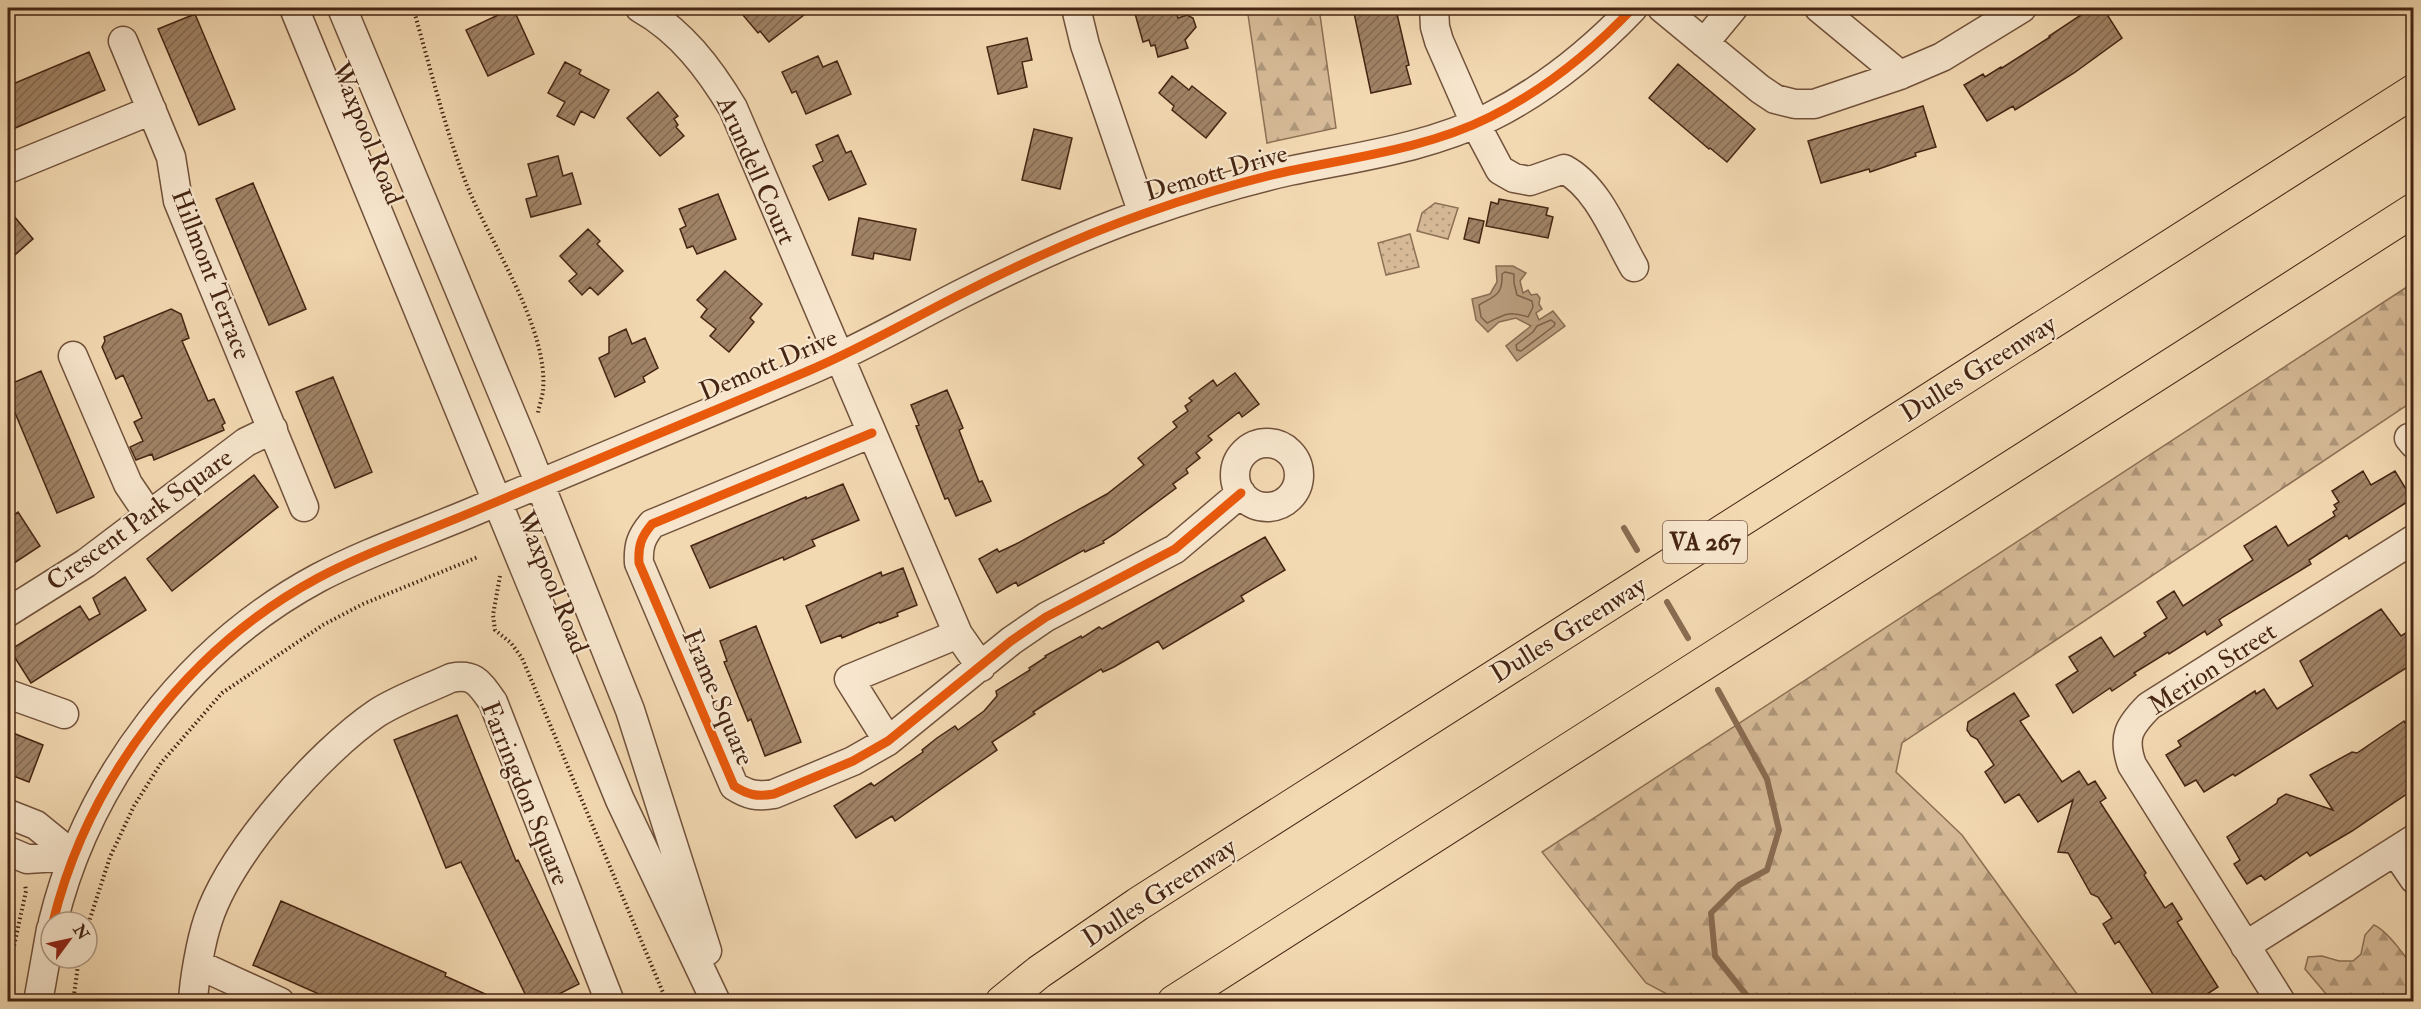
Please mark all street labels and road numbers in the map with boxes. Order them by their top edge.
street label: Waxpool Road [323,56,410,210]
street label: Arundell Court [709,91,803,249]
street label: Demott Drive [1141,137,1291,209]
street label: Hillmont Terrace [164,185,258,364]
street label: Dulles Greenway [1895,308,2063,429]
street label: Demott Drive [695,322,842,408]
street label: Crescent Park Square [40,442,239,598]
street label: Waxpool Road [508,505,595,659]
road number: VA 267 [1663,521,1747,563]
street label: Dulles Greenway [1485,569,1653,690]
street label: Merion Street [2143,616,2283,722]
street label: Frame Square [675,624,761,771]
street label: Farringdon Square [474,697,577,890]
street label: Dulles Greenway [1077,831,1243,955]

